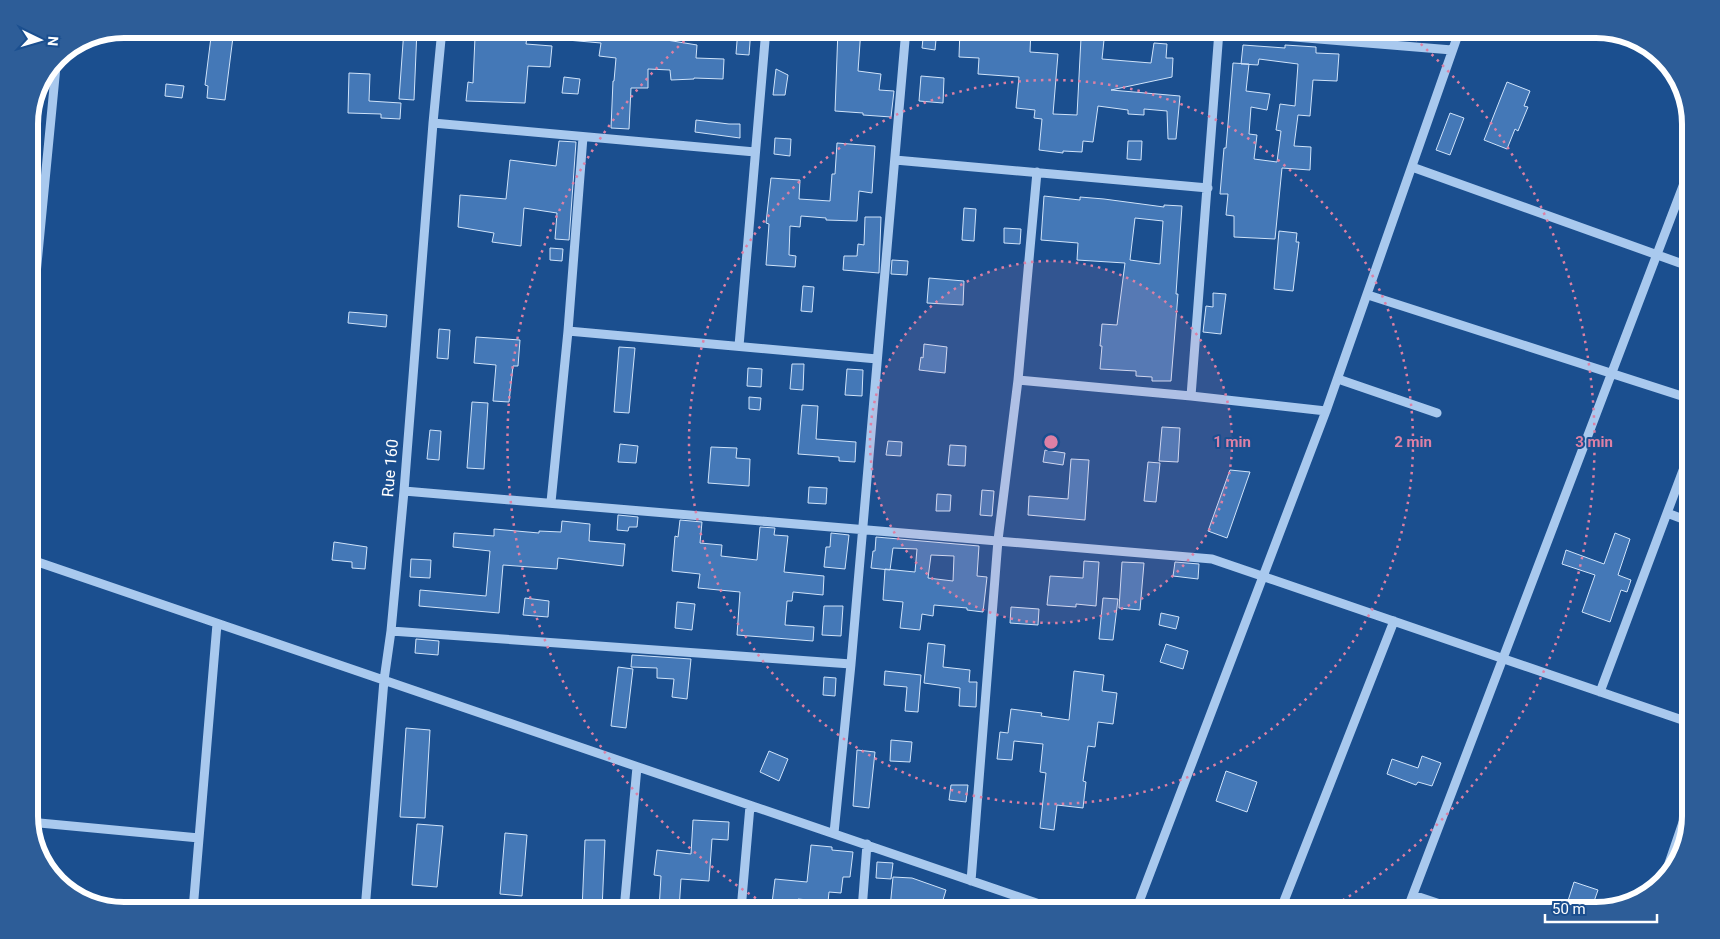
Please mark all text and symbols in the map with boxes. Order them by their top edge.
north arrow [15,15,65,65]
text: N [45,36,61,47]
centre of rings [1042,433,1060,451]
text: 1 min [1213,433,1251,451]
text: 2 min [1394,433,1432,451]
text: 3 min [1575,433,1613,451]
street label: Rue 160 [378,438,402,498]
scale bar [1545,892,1658,924]
text: 50 m [1552,900,1586,918]

